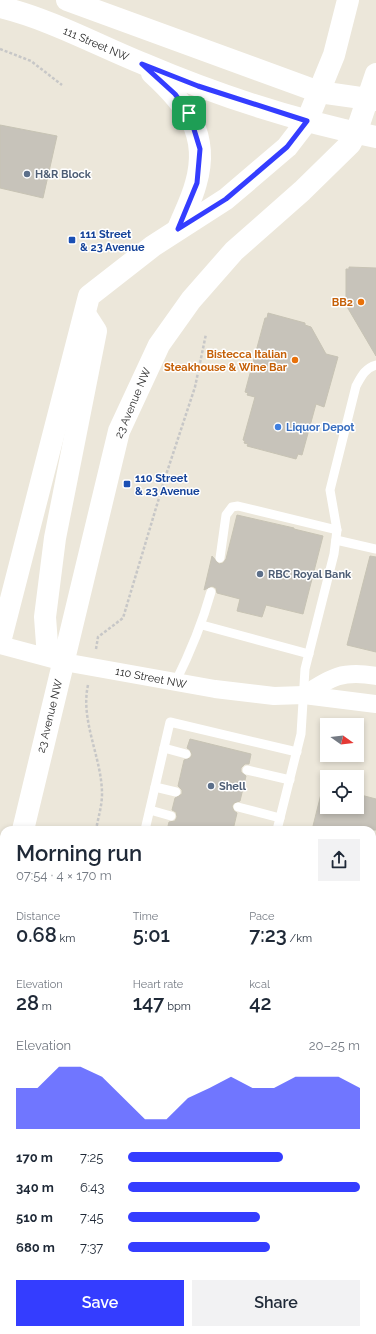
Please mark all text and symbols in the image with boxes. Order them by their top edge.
street label: 111 Street NW [61,24,131,64]
pin [172,96,206,130]
icon: arrive [178,102,200,124]
place label: H&R Block [35,168,92,181]
marker: H&R Block [22,169,32,179]
place label: 111 Street & 23 Avenue [80,228,145,254]
marker: 111 Street & 23 Avenue [67,235,77,245]
place label: BB2 [332,296,353,309]
marker: BB2 [356,297,366,307]
place label: Bistecca Italian Steakhouse & Wine Bar [164,348,288,374]
marker: Bistecca Italian Steakhouse & Wine Bar [290,355,300,365]
street label: 23 Avenue NW [112,365,154,440]
place label: Liquor Depot [286,421,355,434]
marker: Liquor Depot [273,422,283,432]
place label: 110 Street & 23 Avenue [135,472,200,498]
marker: 110 Street & 23 Avenue [122,479,132,489]
place label: RBC Royal Bank [268,568,352,581]
marker: RBC Royal Bank [255,569,265,579]
street label: 110 Street NW [114,665,188,691]
street label: 23 Avenue NW [35,677,66,754]
north arrow [320,718,364,762]
map controls [320,718,364,814]
button: locate [320,770,364,814]
place label: Shell [219,780,246,793]
marker: Shell [206,781,216,791]
button: share [318,839,360,881]
text: Morning run [16,840,142,866]
text: 07:54 · 4 × 170 m [16,868,112,883]
text: Distance [16,910,60,923]
text: Time [133,910,158,923]
text: Pace [249,910,275,923]
text: 0.68 [16,923,57,947]
text: 5:01 [133,923,170,947]
text: 7:23 [249,923,287,947]
text: km [57,932,75,945]
text: /km [287,932,312,945]
text: Elevation [16,978,63,991]
text: Heart rate [133,978,183,991]
text: kcal [249,978,270,991]
text: 28 [16,991,39,1015]
text: 147 [133,991,164,1015]
text: 42 [249,991,272,1015]
text: m [39,1000,52,1013]
text: bpm [164,1000,191,1013]
text: Elevation [16,1038,71,1053]
text: 20–25 m [309,1038,360,1053]
text: 170 m [16,1150,53,1165]
text: 7:25 [80,1150,103,1165]
text: 340 m [16,1180,54,1195]
text: 6:43 [80,1180,104,1195]
text: 510 m [16,1210,53,1225]
text: 7:45 [80,1210,104,1225]
text: 680 m [16,1240,55,1255]
text: 7:37 [80,1240,103,1255]
button: Save [16,1280,184,1326]
button: Share [192,1280,360,1326]

